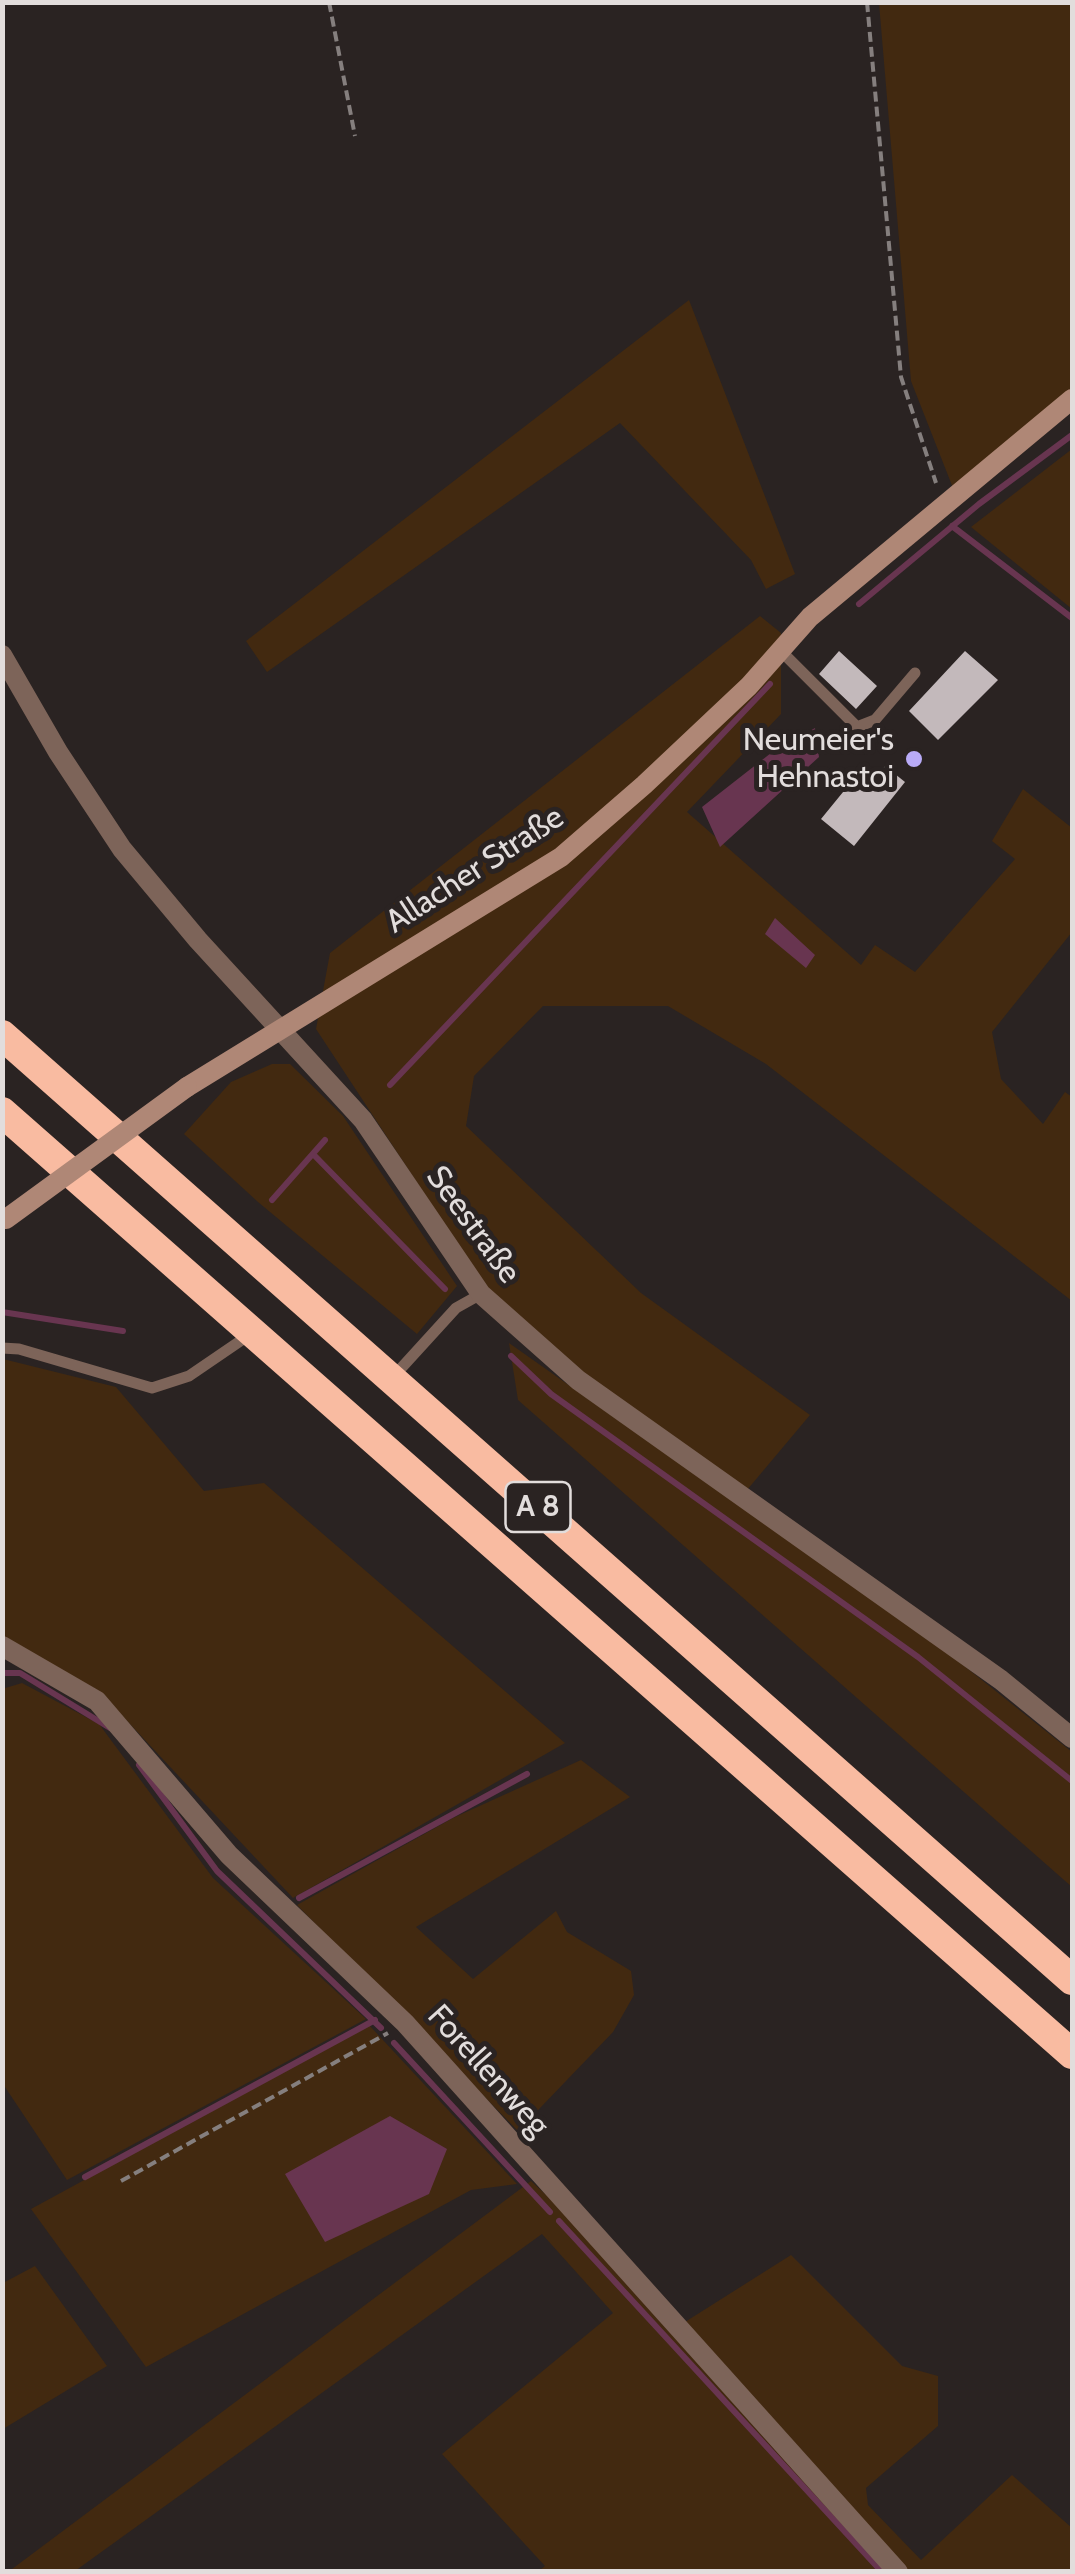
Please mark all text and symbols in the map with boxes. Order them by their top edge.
place label: Neumeier's Hehnastoi [743,722,894,797]
marker: Neumeier's Hehnastoi [903,748,925,770]
street label: Allacher Straße [379,798,571,942]
street label: Seestraße [418,1159,528,1291]
road number: A 8 [506,1482,570,1532]
street label: Forellenweg [419,1997,557,2145]

